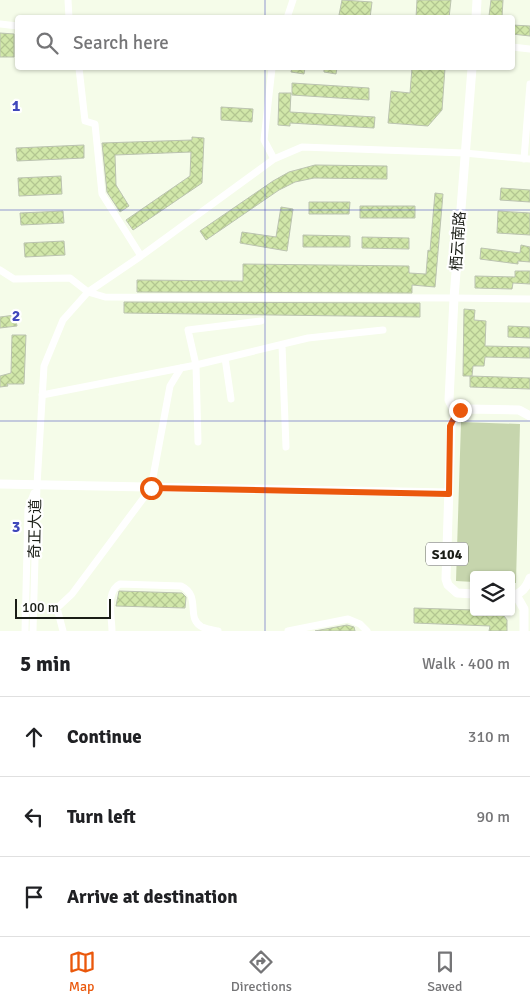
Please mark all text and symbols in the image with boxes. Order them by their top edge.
search box [15,15,515,70]
icon: search [33,29,61,57]
text: Search here [73,31,169,55]
text: 1 [12,96,21,116]
street label: 栖云南路 [447,210,469,272]
text: 2 [12,306,20,326]
route end [449,399,472,422]
route start [140,477,163,500]
street label: 奇正大道 [25,499,45,559]
text: 3 [12,517,20,537]
road number: S104 [426,542,468,566]
map controls [470,571,515,616]
button: layers [470,571,515,616]
scale bar [15,596,111,619]
text: 100 m [22,599,59,616]
text: 5 min [20,651,71,677]
text: Walk · 400 m [422,654,510,674]
icon: ahead [20,723,48,751]
text: Continue [67,725,142,749]
text: 310 m [468,727,510,747]
icon: left [20,803,48,831]
text: Turn left [67,805,136,829]
text: 90 m [476,807,510,827]
icon: arrive [20,883,48,911]
text: Arrive at destination [67,885,238,909]
tab: Map [68,948,96,995]
tab: Directions [231,948,292,995]
tab: Saved [427,948,462,995]

